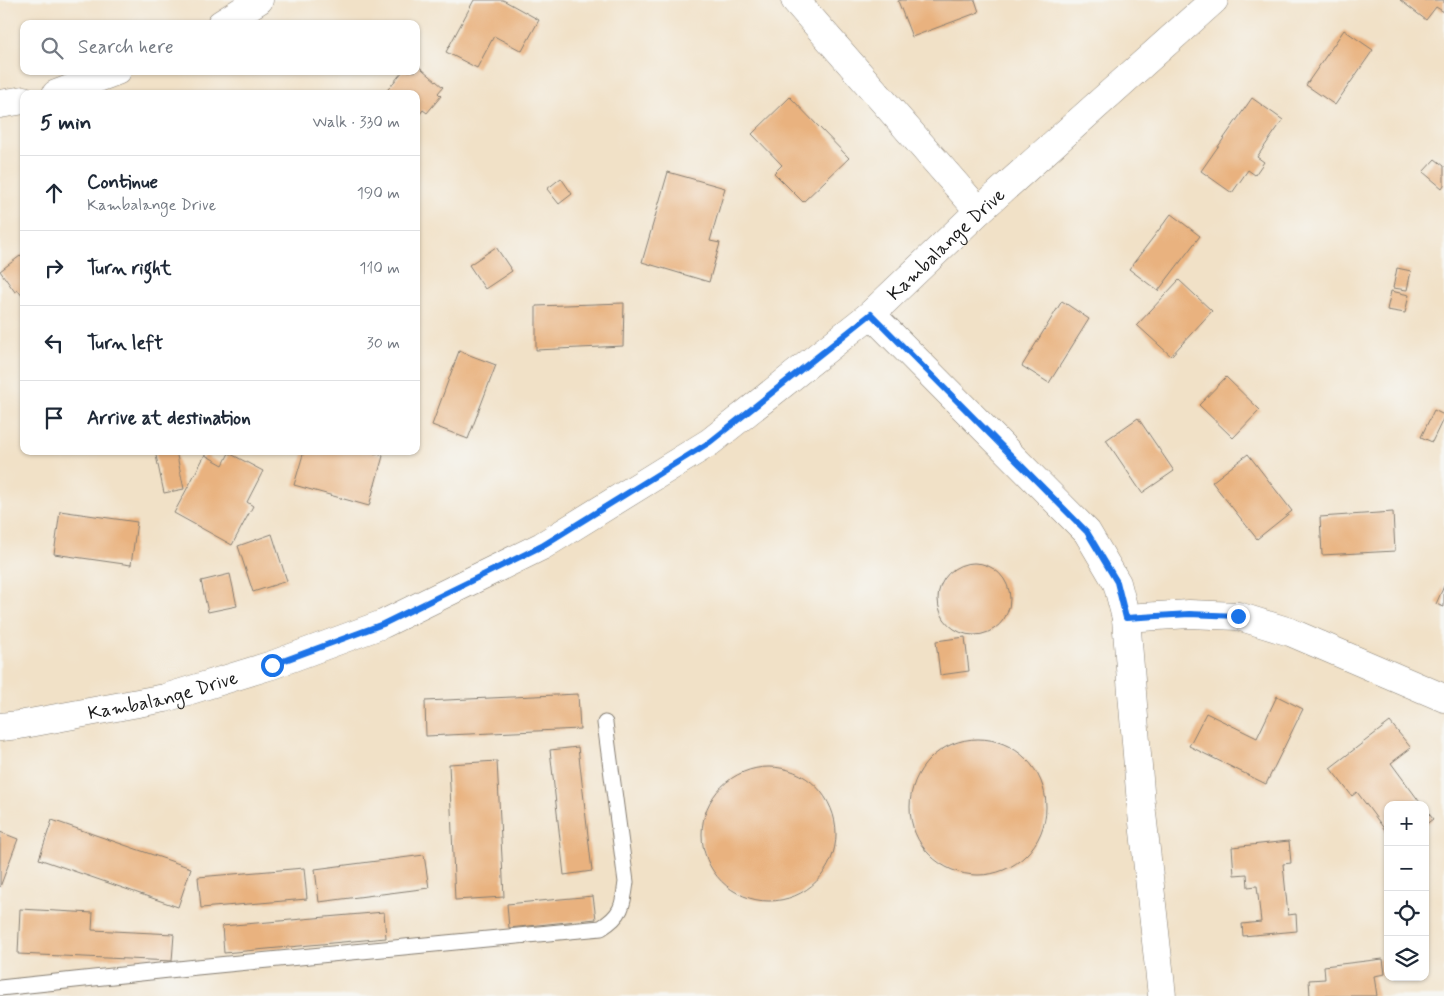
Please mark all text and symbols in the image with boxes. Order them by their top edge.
search box [20,20,420,75]
icon: search [38,34,66,62]
text: Search here [78,35,174,60]
text: 5 min [40,109,92,137]
text: Walk · 330 m [312,112,400,133]
text: Continue [87,170,158,195]
icon: ahead [40,179,68,207]
text: 190 m [357,183,400,204]
street label: Kambalange Drive [882,183,1011,306]
text: Kambalange Drive [87,195,216,216]
icon: right [40,254,68,282]
text: Turn right [87,256,171,281]
text: 110 m [359,258,400,279]
icon: left [40,329,68,357]
text: Turn left [87,331,163,356]
text: 30 m [367,333,400,354]
icon: arrive [40,404,68,432]
text: Arrive at destination [87,406,251,431]
route end [1227,605,1250,628]
route start [261,654,284,677]
street label: Kambalange Drive [86,665,241,726]
map controls [1384,801,1429,981]
button: + [1384,801,1429,846]
button: − [1384,846,1429,891]
button: locate [1384,891,1429,936]
button: layers [1384,936,1429,981]

